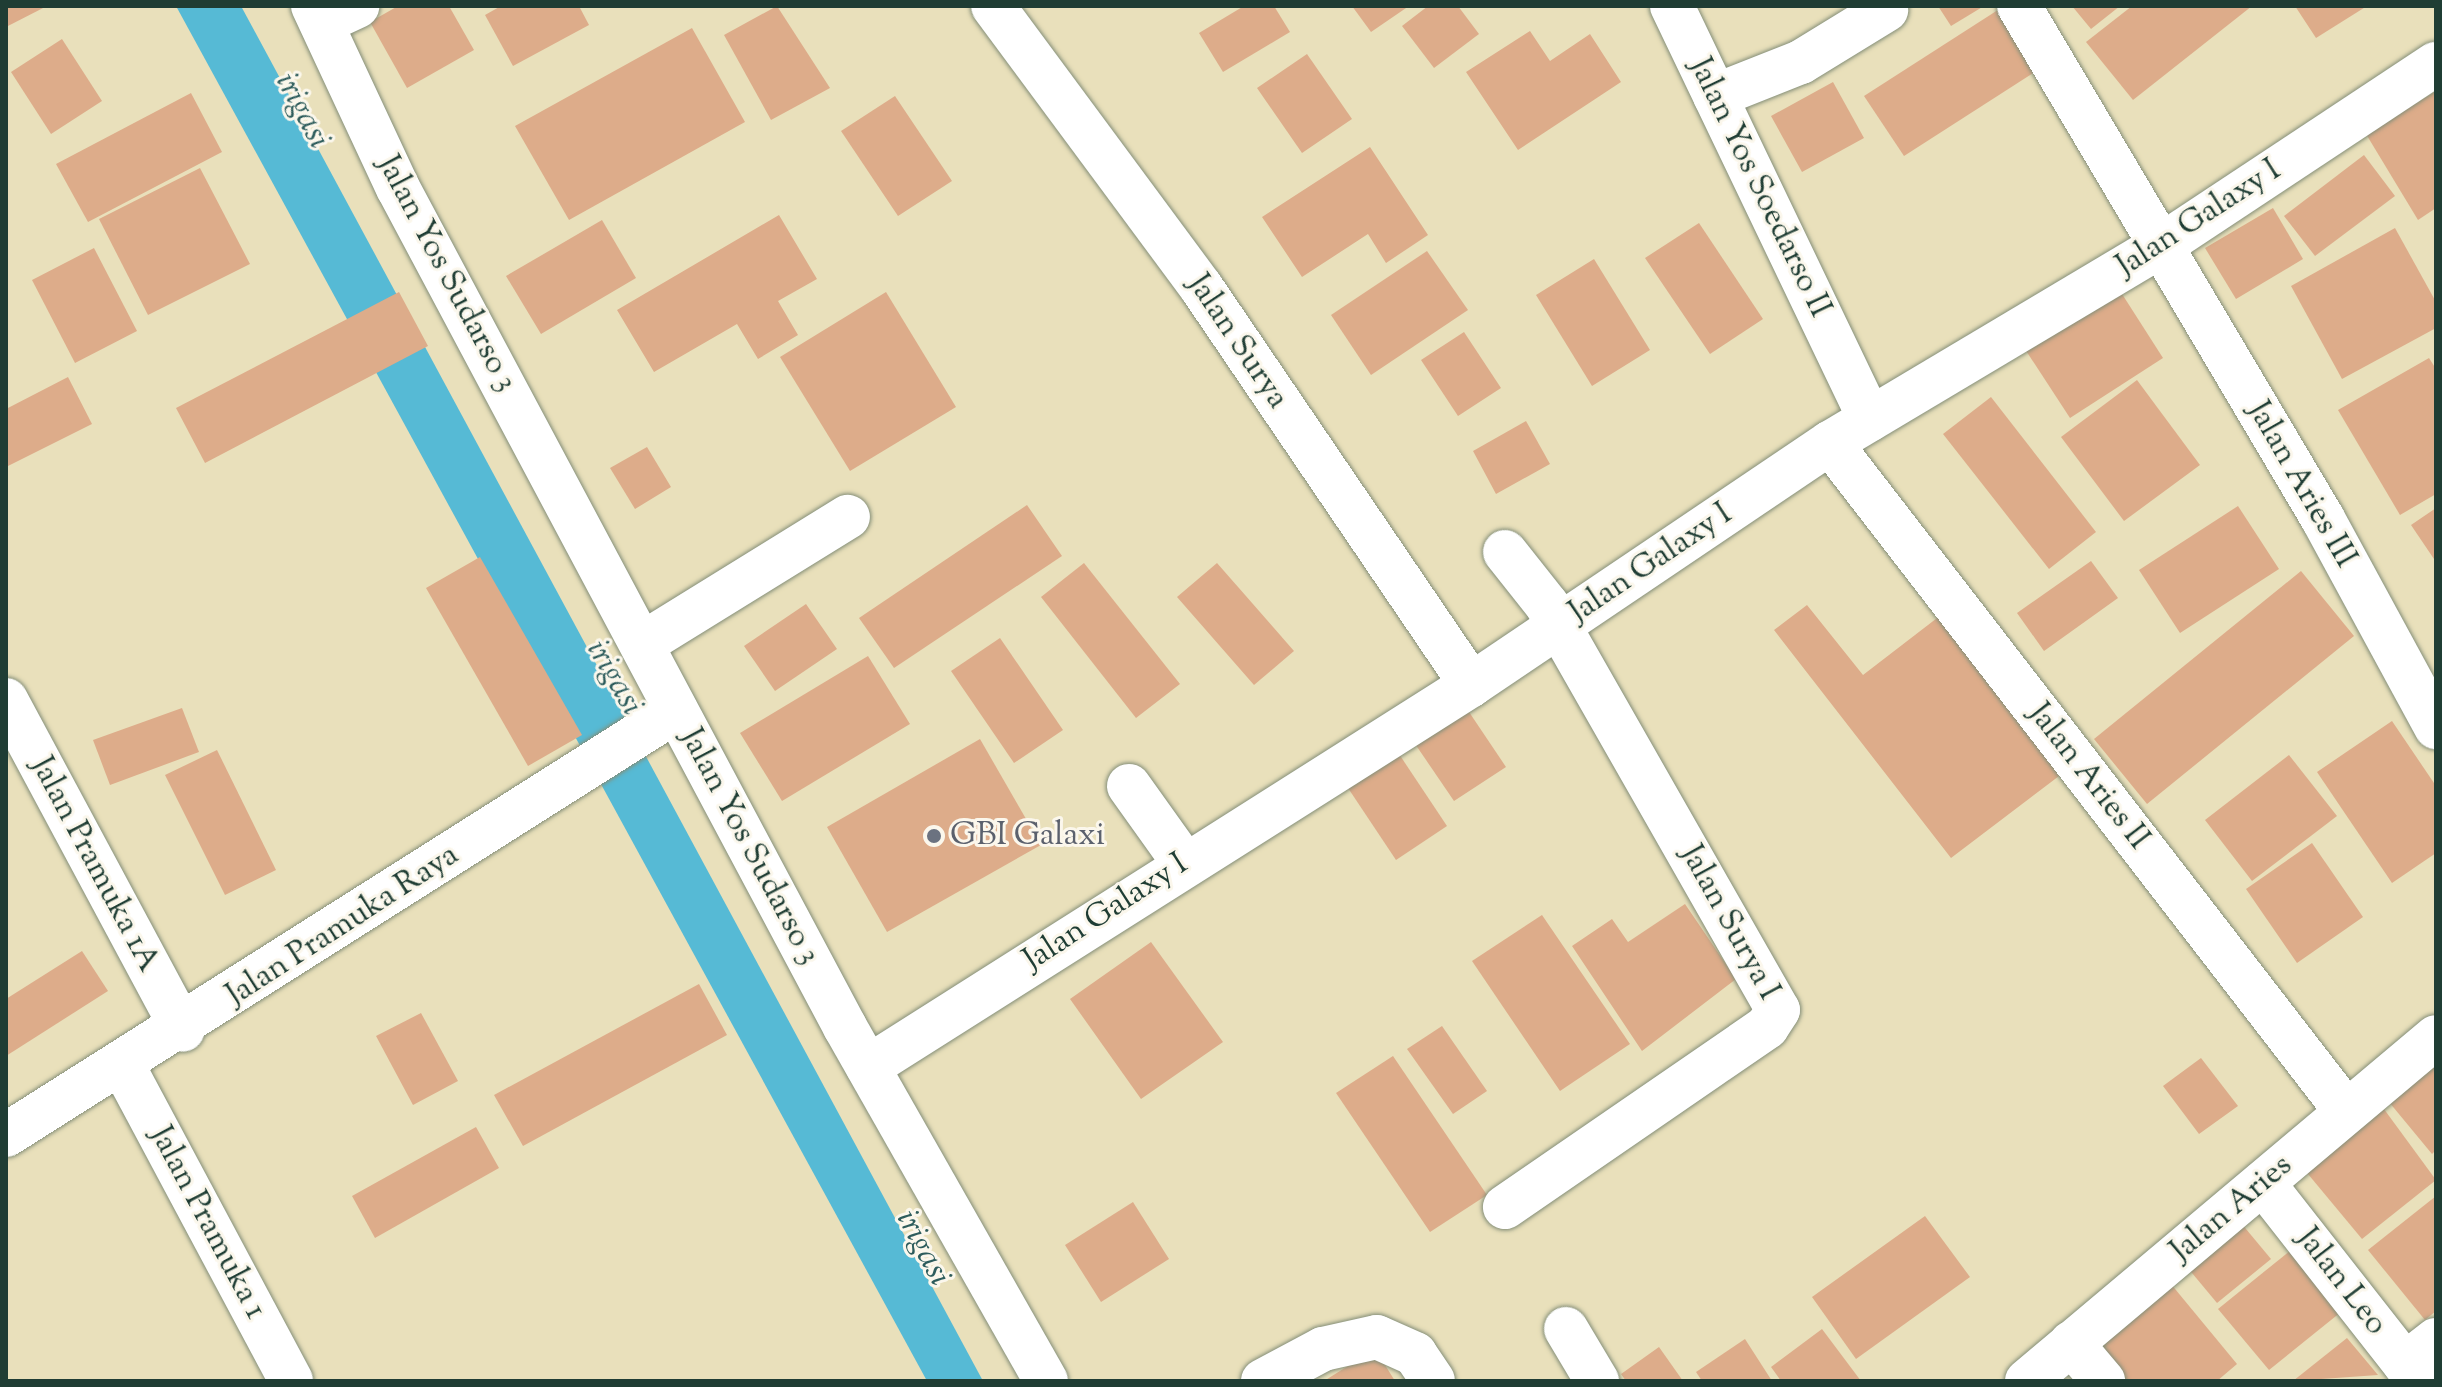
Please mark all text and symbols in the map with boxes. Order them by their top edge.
street label: Jalan Yos Soedarso II [1680,52,1838,324]
water label: irigasi [265,66,339,156]
street label: Jalan Yos Sudarso 3 [368,149,524,399]
street label: Jalan Galaxy I [2110,152,2288,286]
street label: Jalan Surya [1178,268,1296,416]
street label: Jalan Aries III [2238,395,2364,575]
street label: Jalan Galaxy I [1562,495,1740,633]
water label: irigasi [576,633,652,723]
street label: Jalan Aries II [2019,696,2157,858]
street label: Jalan Yos Sudarso 3 [671,722,827,972]
street label: Jalan Pramuka 1A [21,751,167,979]
place label: GBI Galaxi [950,817,1105,855]
marker: GBI Galaxi [925,827,943,845]
street label: Jalan Pramuka Raya [220,837,466,1015]
street label: Jalan Surya I [1671,839,1787,1007]
street label: Jalan Galaxy I [1017,846,1195,980]
street label: Jalan Pramuka 1 [140,1120,274,1326]
street label: Jalan Aries [2163,1147,2301,1271]
water label: irigasi [886,1203,960,1293]
street label: Jalan Leo [2287,1221,2395,1343]

